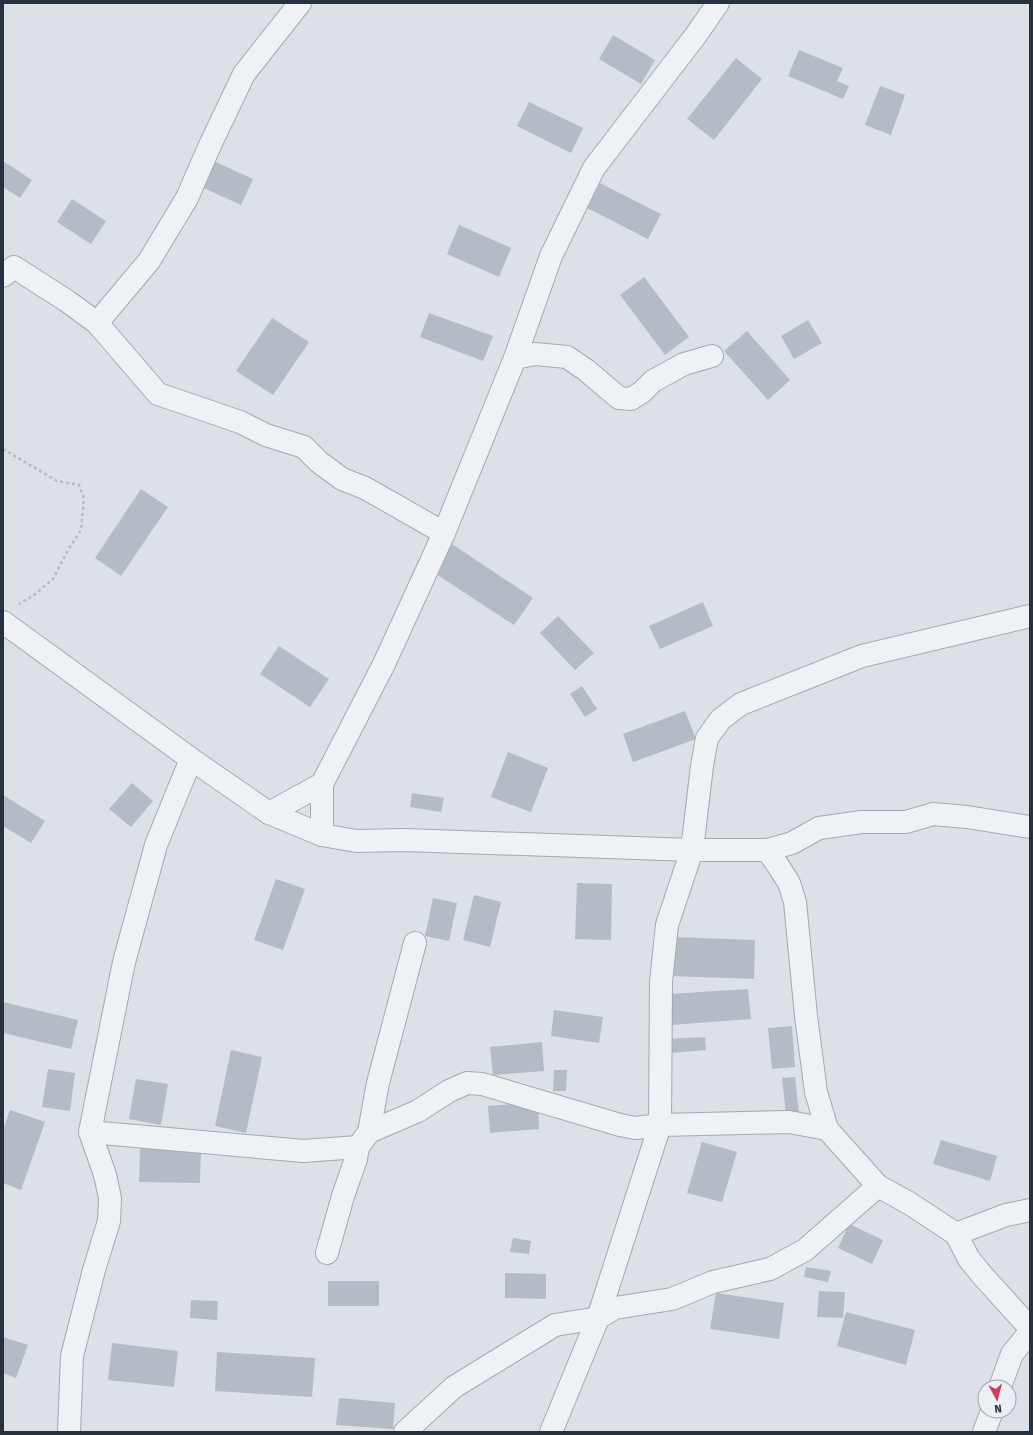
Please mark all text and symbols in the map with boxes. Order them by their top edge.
north arrow [977,1379,1017,1419]
text: N [994,1402,1003,1415]

